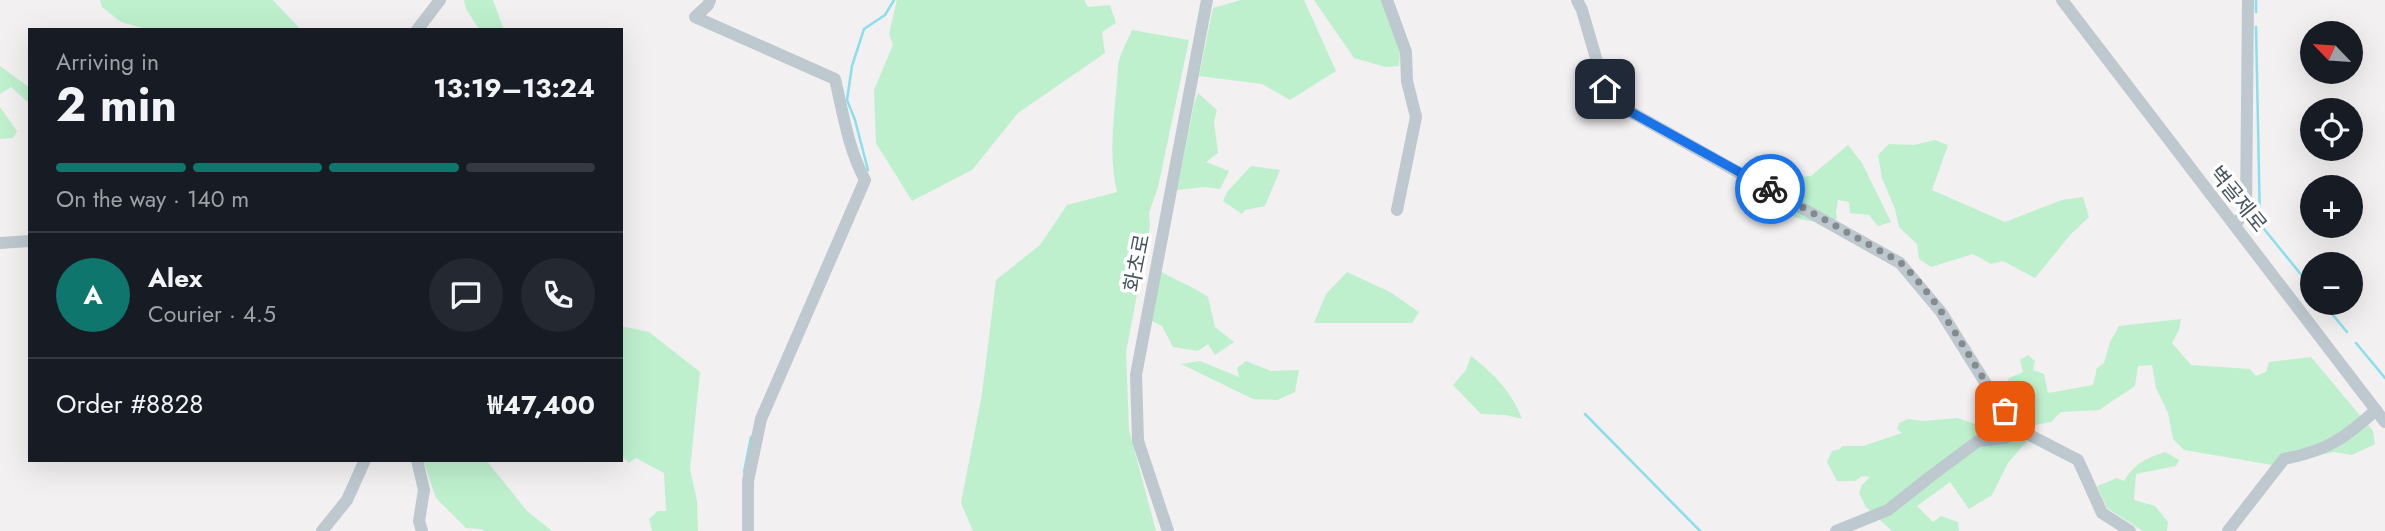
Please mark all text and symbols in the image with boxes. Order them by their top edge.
north arrow [2300,21,2362,84]
map controls [2300,21,2363,315]
text: Arriving in [56,45,159,79]
pin [1575,59,1635,119]
text: 13:19–13:24 [433,69,595,107]
icon: home [1586,70,1624,108]
text: 2 min [56,72,177,138]
button: locate [2300,98,2363,161]
courier [1735,154,1805,224]
street label: 벽골제로 [2202,160,2274,238]
icon: bike [1751,170,1789,208]
button: + [2300,175,2363,238]
text: On the way · 140 m [56,182,249,216]
street label: 화초로 [1117,232,1157,294]
button: − [2300,252,2363,315]
button: chat [429,258,503,332]
button: phone [521,258,595,332]
text: Alex [148,259,202,297]
text: A [83,276,103,314]
text: Courier · 4.5 [148,297,276,331]
pin [1975,381,2035,441]
text: Order #8828 [56,385,204,423]
text: ₩47,400 [487,386,595,424]
icon: bag [1986,392,2024,430]

